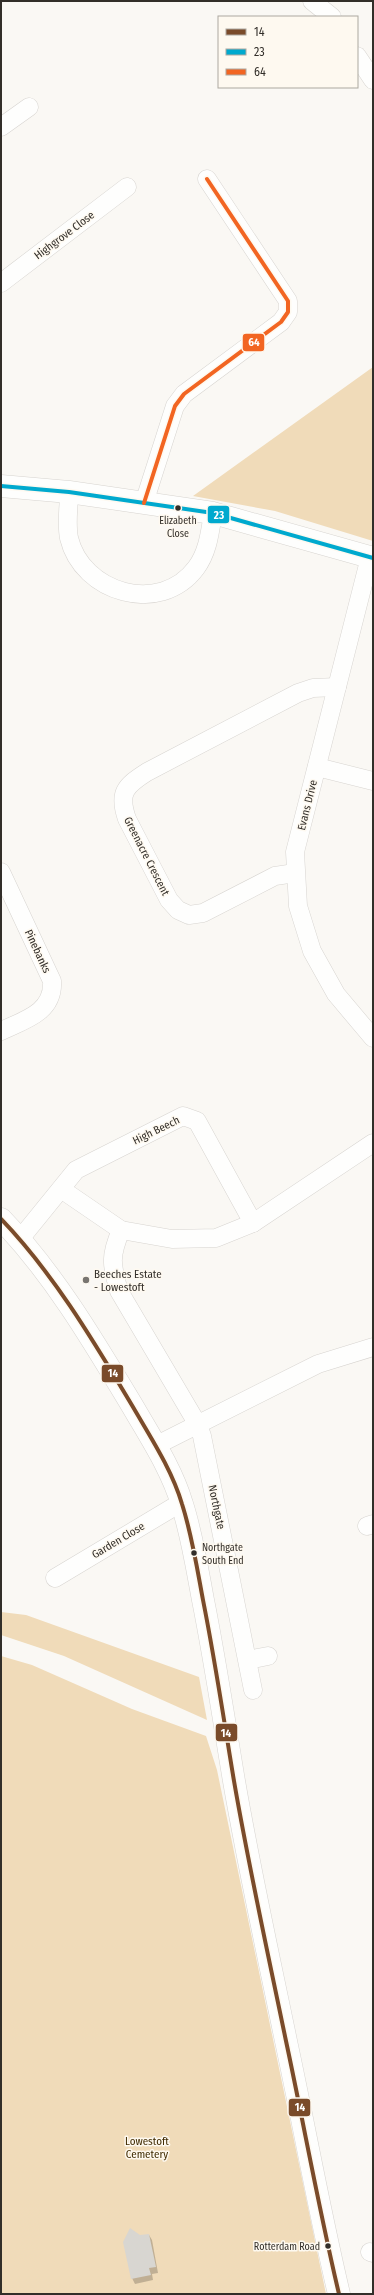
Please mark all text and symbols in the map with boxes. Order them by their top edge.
legend [218,16,358,88]
text: 14 [254,25,265,39]
text: 23 [254,45,265,59]
text: 64 [254,65,266,79]
street label: Highgrove Close [32,209,97,262]
line badge: 64 [242,333,265,352]
text: 64 [248,336,260,349]
marker: Elizabeth Close [173,503,183,513]
line badge: 23 [207,505,230,524]
text: 23 [213,509,224,522]
place label: Elizabeth Close [159,515,197,540]
street label: Evans Drive [295,779,320,832]
street label: Greenacre Crescent [121,815,172,898]
street label: Pinebanks [22,927,53,975]
street label: High Beech [131,1114,182,1147]
place label: Beeches Estate - Lowestoft [94,1268,162,1294]
marker: Beeches Estate - Lowestoft [81,1275,91,1285]
line badge: 14 [101,1364,124,1383]
text: 14 [108,1367,118,1380]
street label: Northgate [205,1484,228,1530]
street label: Garden Close [90,1520,147,1561]
place label: Northgate South End [202,1542,244,1567]
marker: Northgate South End [189,1548,199,1558]
line badge: 14 [215,1723,238,1742]
text: 14 [221,1727,231,1740]
line badge: 14 [288,2098,311,2117]
text: 14 [295,2101,305,2114]
park label: Lowestoft Cemetery [125,2135,169,2161]
place label: Rotterdam Road [254,2241,320,2253]
marker: Rotterdam Road [323,2241,333,2251]

